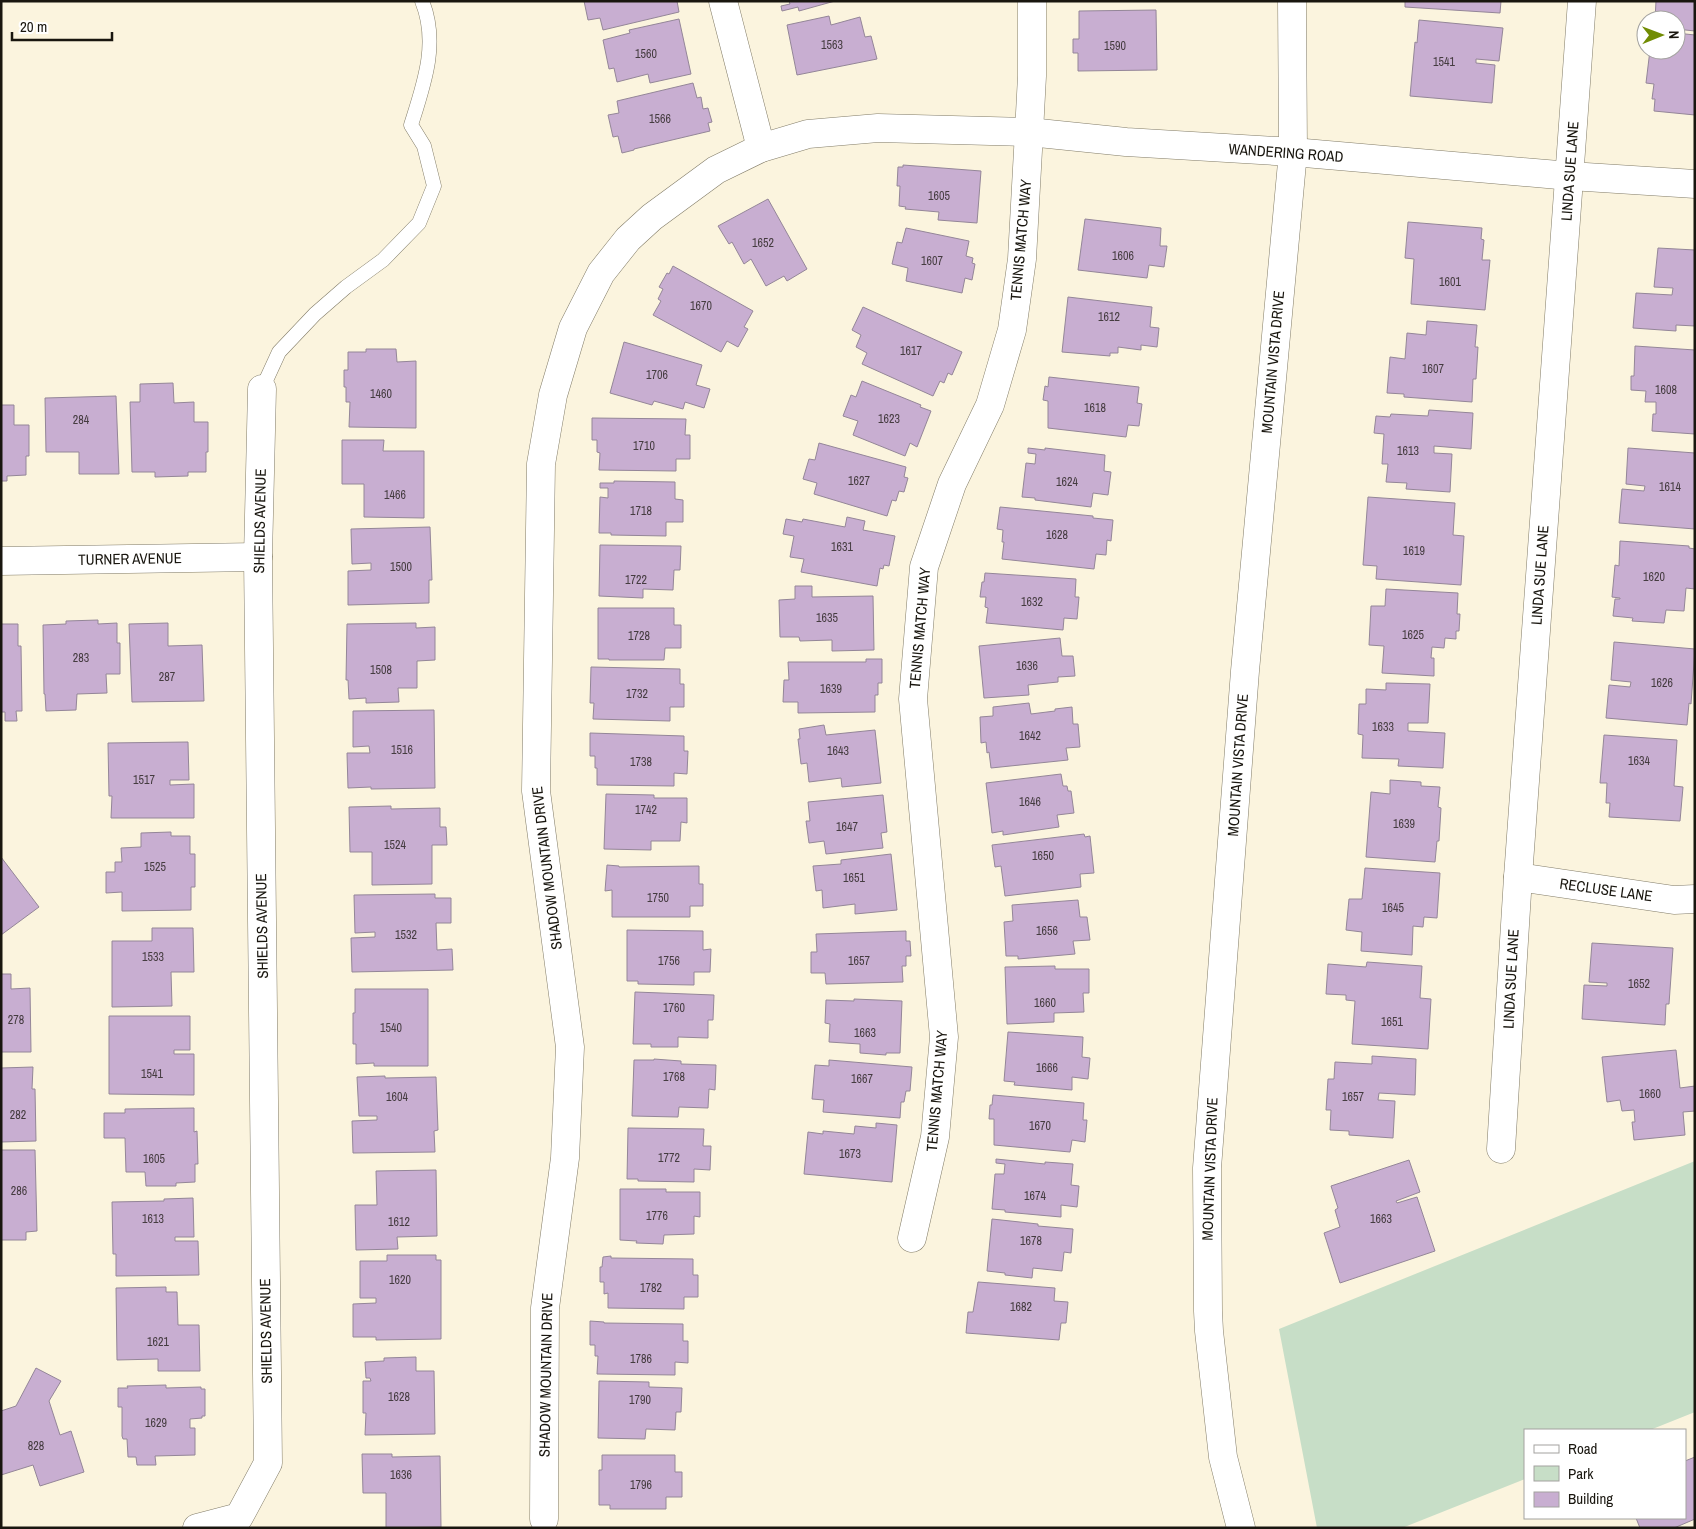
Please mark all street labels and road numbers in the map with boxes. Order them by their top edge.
street label: LINDA SUE LANE [1556,120,1583,221]
street label: WANDERING ROAD [1228,138,1344,167]
street label: TENNIS MATCH WAY [1005,178,1036,301]
street label: MOUNTAIN VISTA DRIVE [1256,290,1289,434]
street label: SHIELDS AVENUE [248,468,271,574]
street label: LINDA SUE LANE [1526,524,1553,625]
street label: TURNER AVENUE [78,547,182,570]
street label: TENNIS MATCH WAY [904,566,935,689]
street label: MOUNTAIN VISTA DRIVE [1222,693,1253,837]
street label: SHADOW MOUNTAIN DRIVE [526,785,567,951]
street label: SHIELDS AVENUE [250,873,273,979]
street label: RECLUSE LANE [1558,873,1654,906]
street label: LINDA SUE LANE [1497,929,1524,1029]
street label: TENNIS MATCH WAY [921,1029,952,1152]
street label: MOUNTAIN VISTA DRIVE [1197,1097,1222,1241]
street label: SHIELDS AVENUE [254,1278,277,1384]
street label: SHADOW MOUNTAIN DRIVE [534,1293,557,1457]

